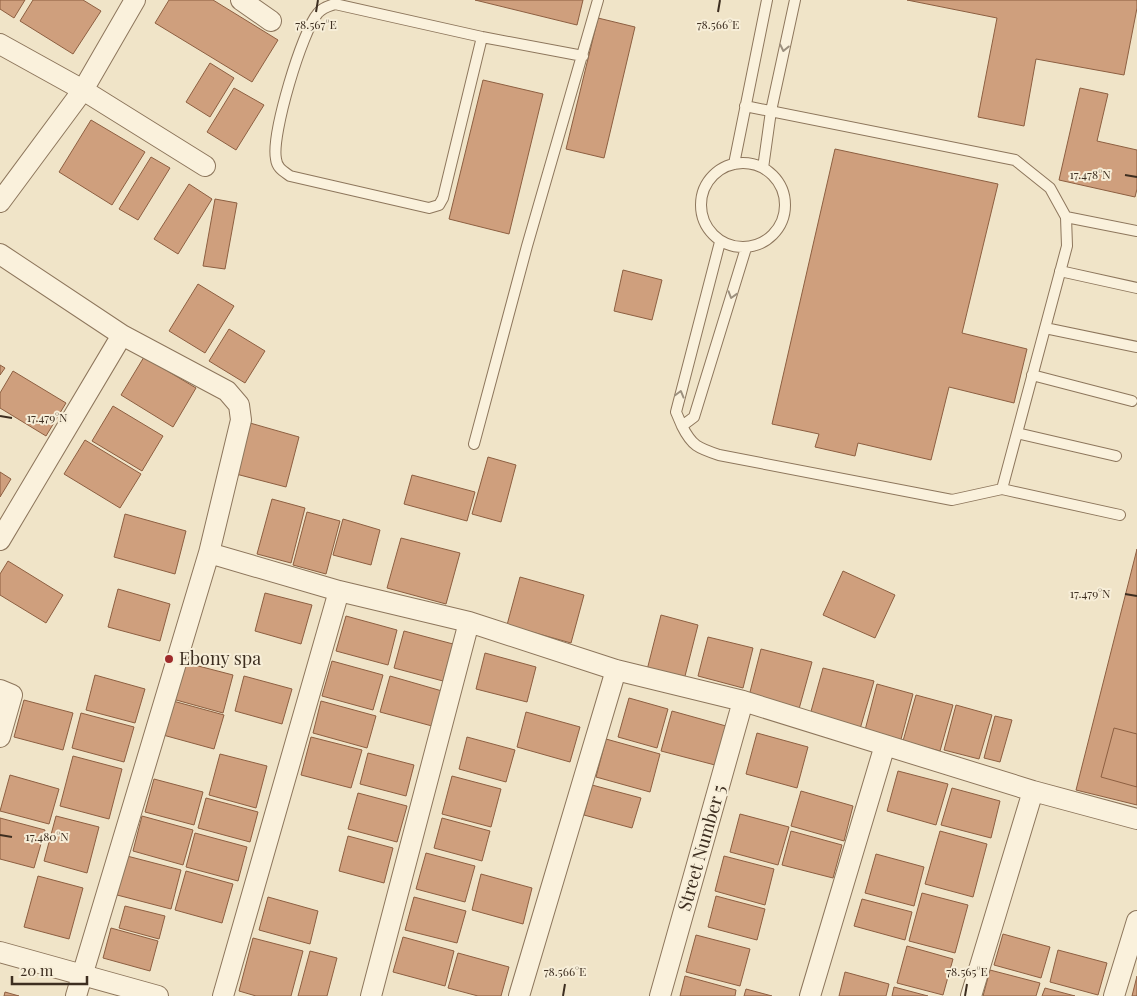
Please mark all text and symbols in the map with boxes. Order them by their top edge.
text: 78.567°E [295,16,337,32]
text: 78.566°E [697,16,739,32]
one-way arrow [780,43,790,52]
text: 17.478°N [1069,166,1111,182]
one-way arrow [727,290,737,298]
one-way arrow [675,390,685,398]
text: 17.479°N [27,409,68,425]
text: 17.479°N [1070,585,1111,601]
place label: Ebony spa [179,646,261,670]
marker: Ebony spa [163,653,175,665]
street label: Street Number 5 [672,782,731,914]
text: 17.480°N [25,828,69,844]
scale bar [12,954,88,986]
text: 20 m [20,960,54,980]
text: 78.566°E [544,963,586,979]
text: 78.565°E [946,963,988,979]

